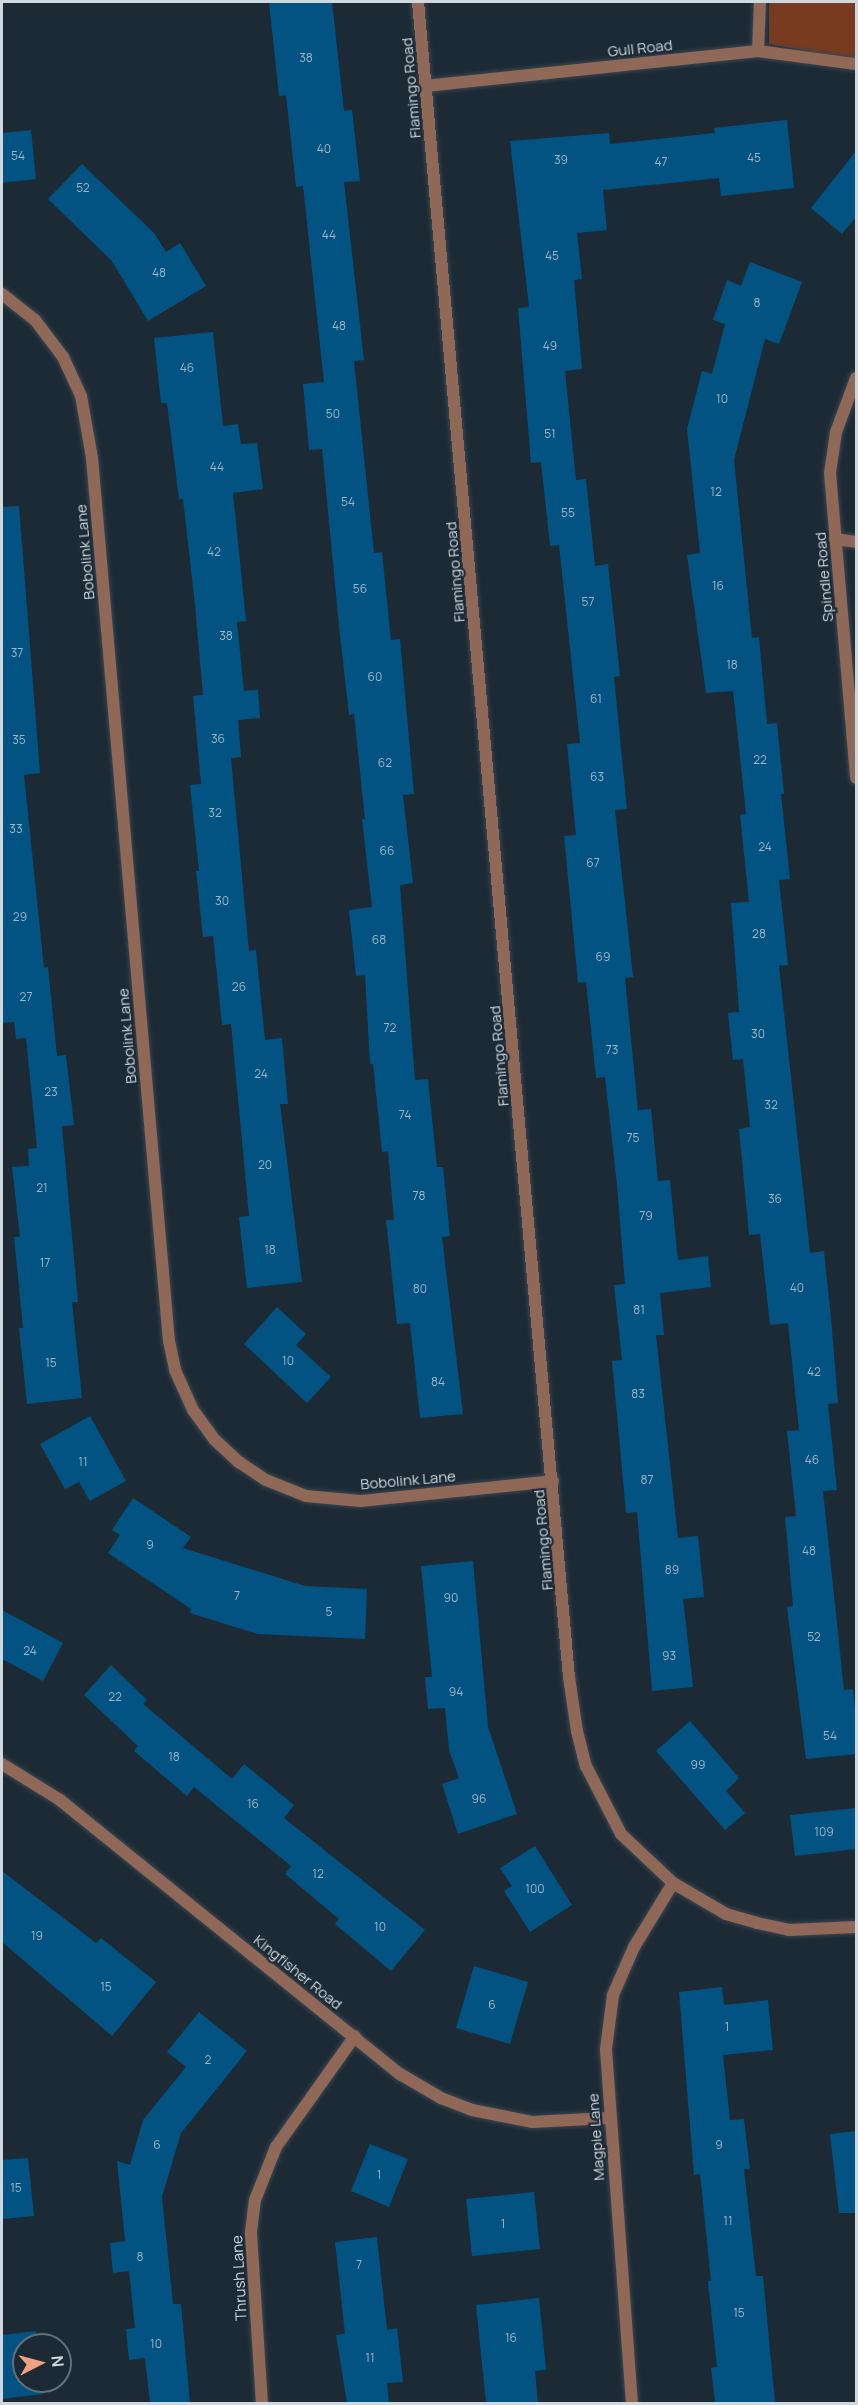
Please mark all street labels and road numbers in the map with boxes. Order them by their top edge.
street label: Gull Road [607,36,673,60]
street label: Flamingo Road [398,37,424,139]
street label: Bobolink Lane [72,504,98,600]
street label: Flamingo Road [442,521,468,623]
street label: Spindle Road [811,531,837,623]
street label: Bobolink Lane [114,988,140,1084]
street label: Flamingo Road [486,1005,512,1107]
street label: Bobolink Lane [360,1467,456,1493]
street label: Flamingo Road [530,1489,556,1591]
street label: Kingfisher Road [250,1931,346,2013]
street label: Magpie Lane [584,2093,608,2181]
street label: Thrush Lane [228,2235,250,2321]

